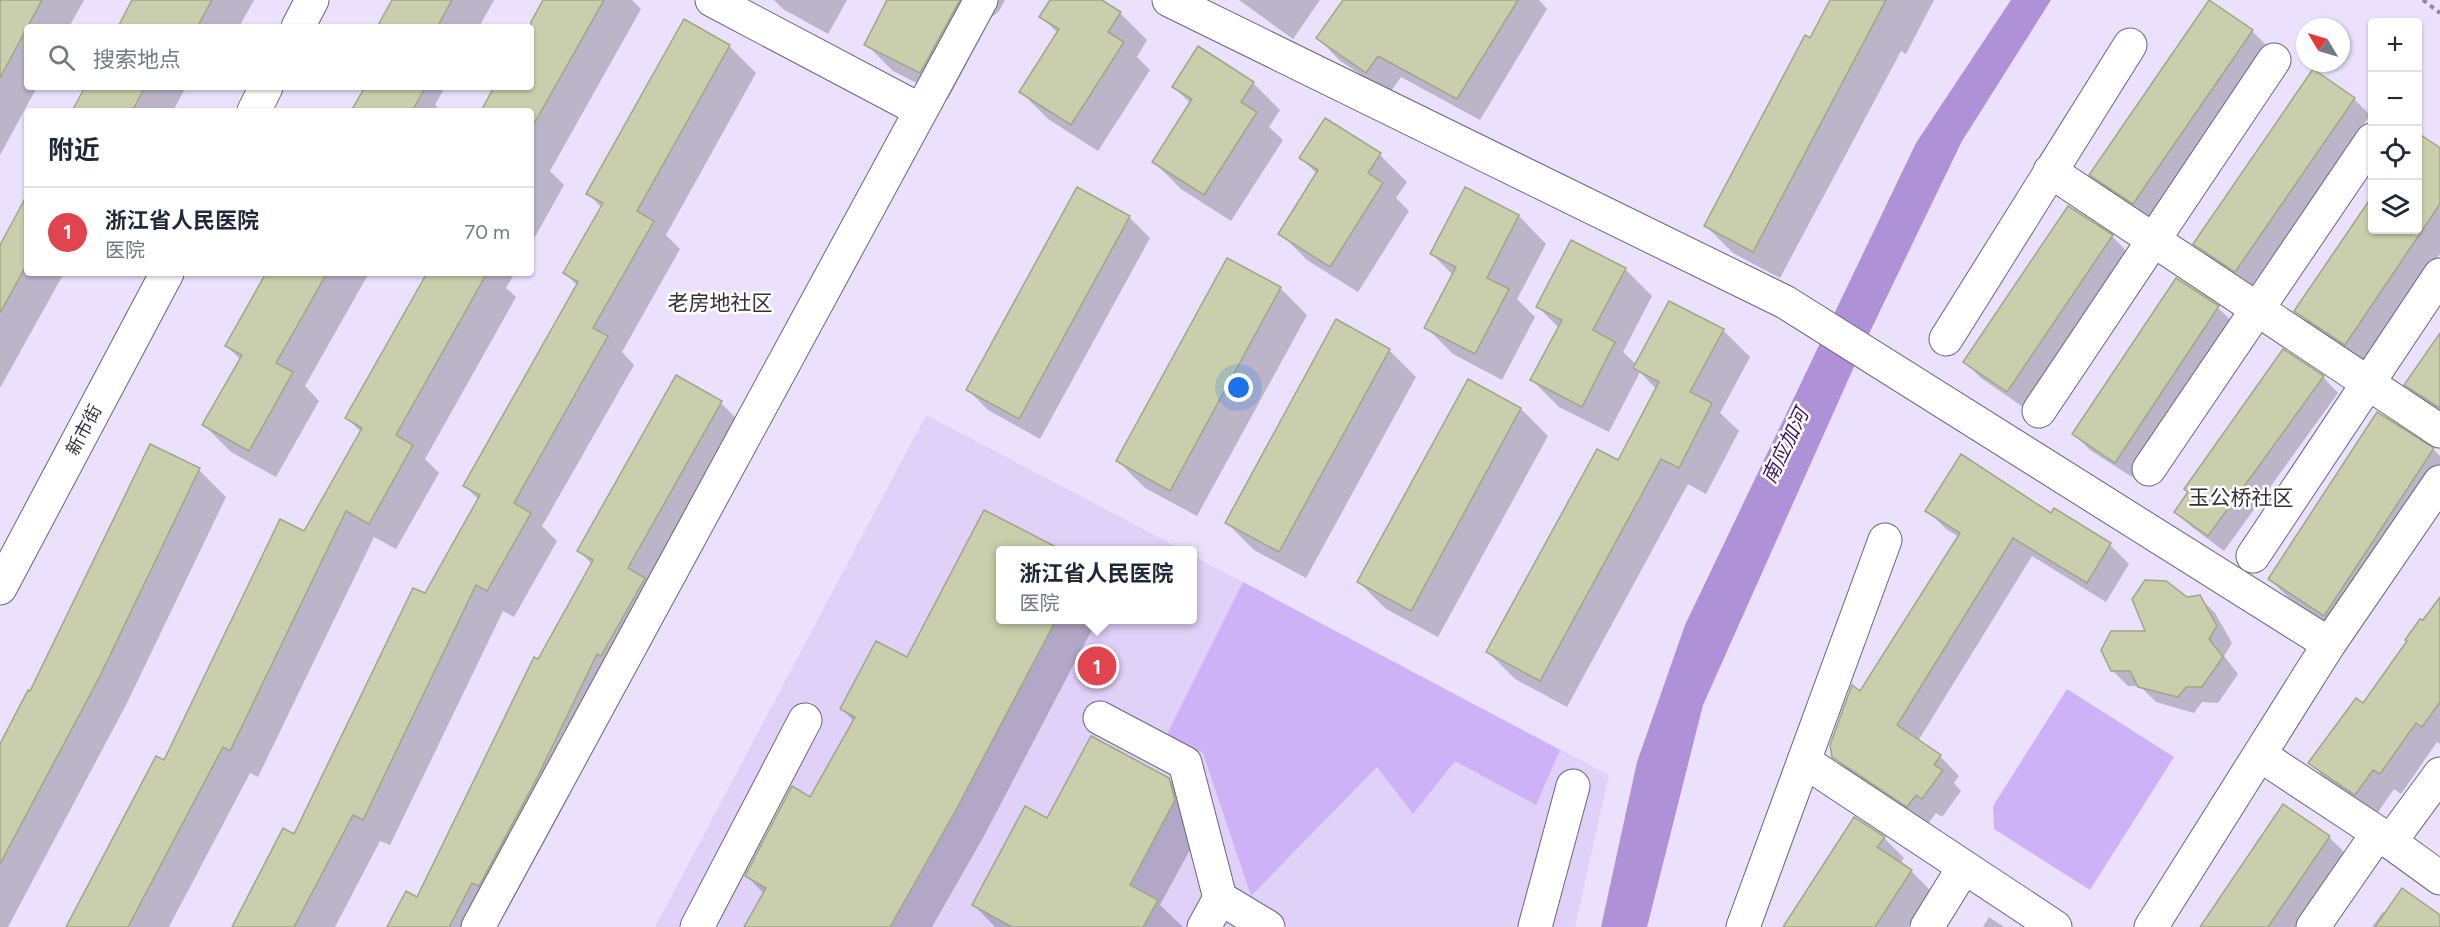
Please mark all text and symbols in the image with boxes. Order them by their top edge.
north arrow [2296,18,2350,72]
map controls [2368,18,2422,234]
button: + [2368,18,2422,72]
search box [24,24,534,90]
icon: search [45,41,78,74]
text: 搜索地点 [93,46,181,73]
button: − [2368,72,2422,126]
button: locate [2368,126,2422,180]
text: 附近 [48,134,100,166]
button: layers [2368,180,2422,234]
text: 浙江省人民医院 [105,207,259,234]
text: 1 [63,220,72,244]
text: 70 m [464,220,510,244]
text: 医院 [105,238,145,262]
district label: 老房地社区 [668,290,773,315]
your location [1224,373,1253,402]
street label: 新市街 [62,401,106,459]
water label: 南应加河 [1757,401,1815,487]
district label: 玉公桥社区 [2189,485,2294,510]
popup [996,546,1197,624]
text: 浙江省人民医院 [1019,560,1174,587]
text: 医院 [1019,591,1059,615]
pin: 1 [1078,644,1116,688]

